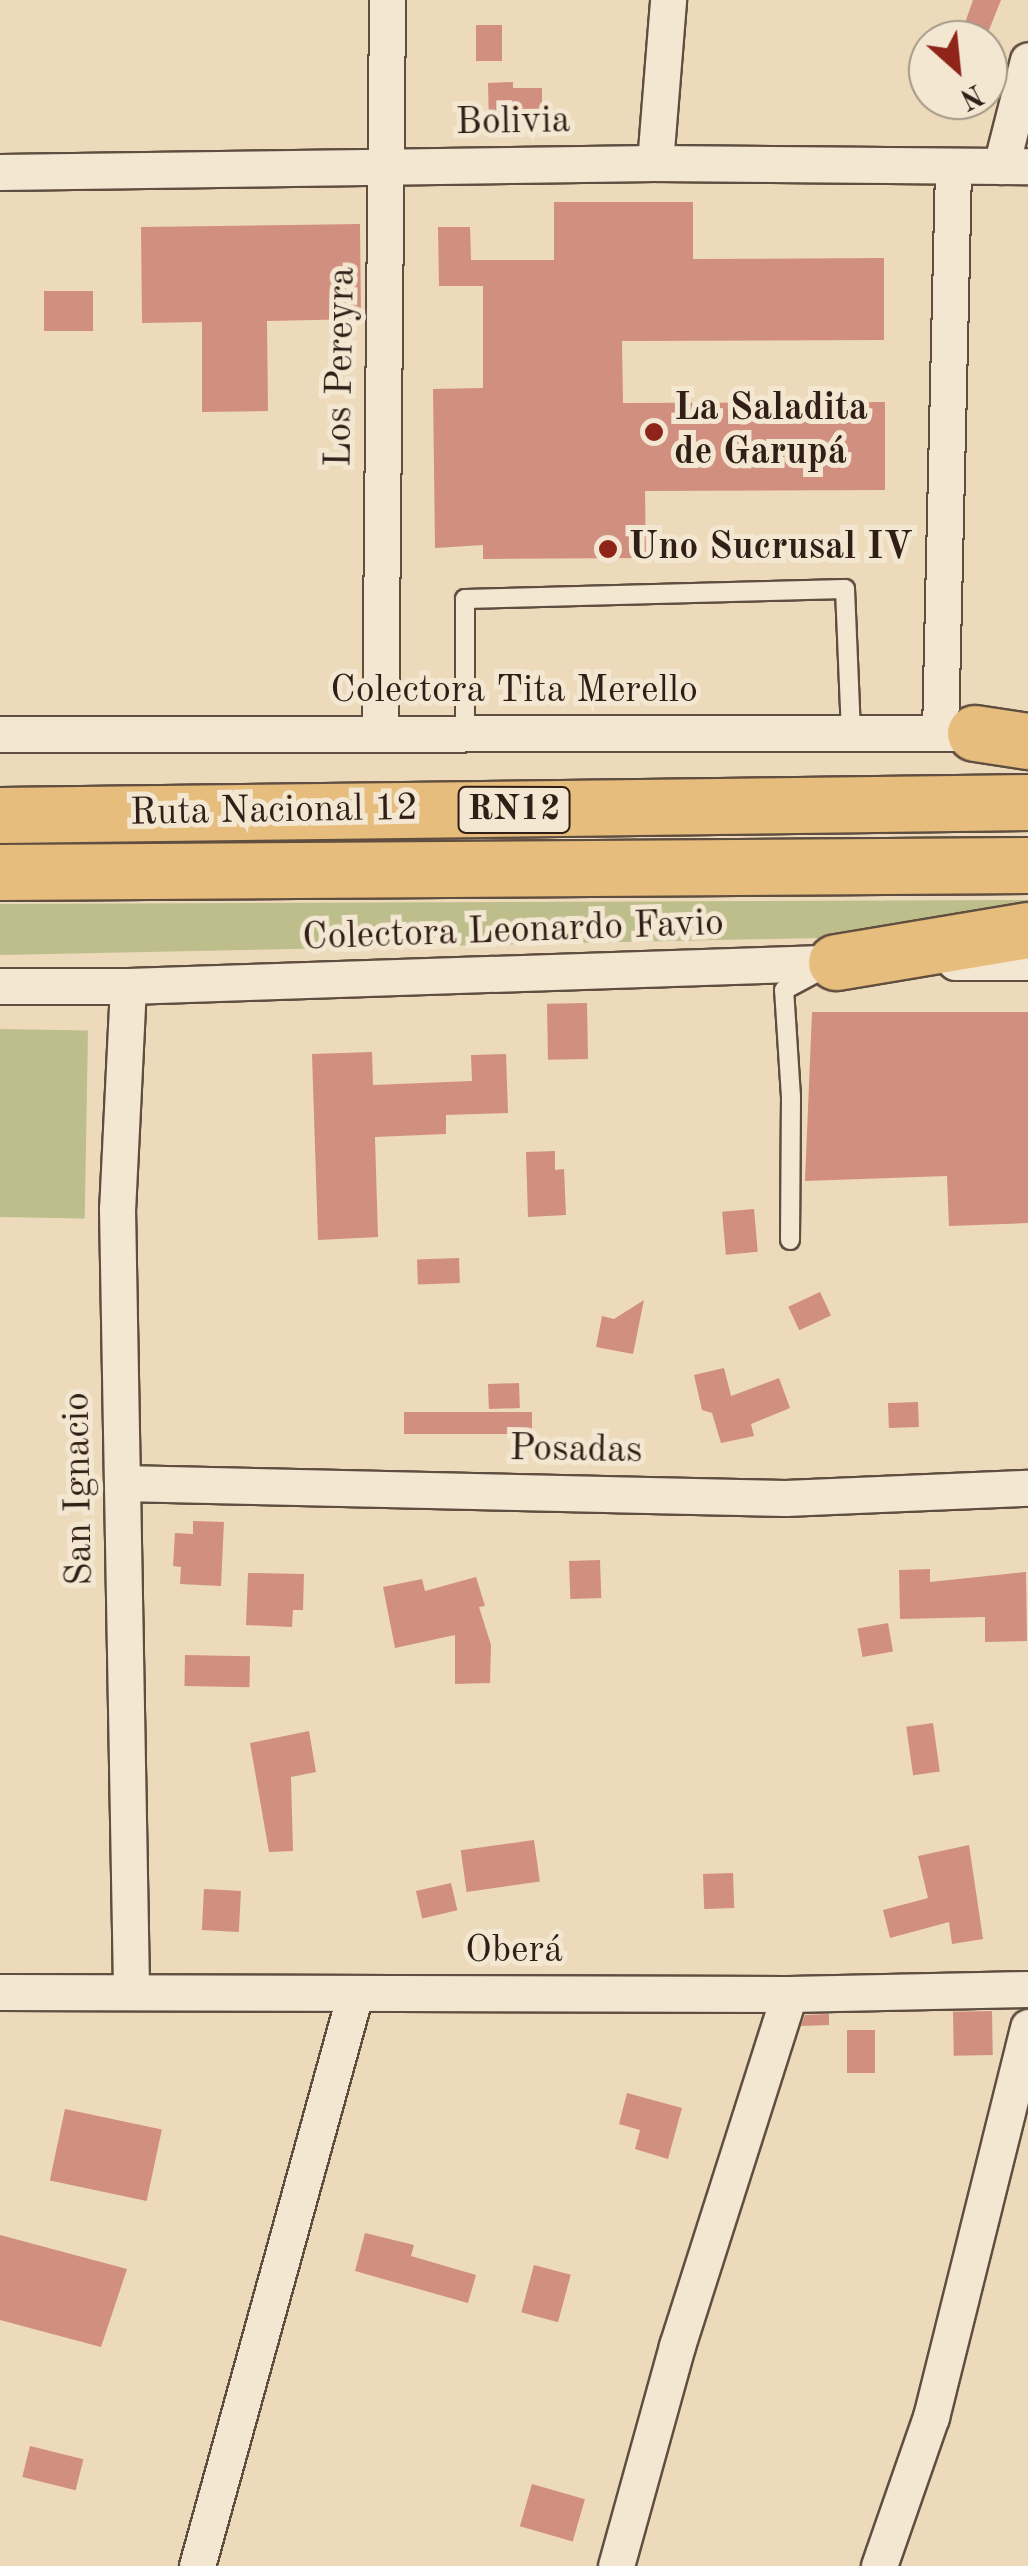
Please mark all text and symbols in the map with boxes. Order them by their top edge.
north arrow [908,20,1008,120]
text: N [955,78,987,112]
street label: Bolivia [455,99,571,147]
street label: Los Pereyra [317,266,367,468]
place label: La Saladita de Garupá [674,387,868,476]
marker: La Saladita de Garupá [643,421,665,443]
place label: Uno Sucrusal IV [628,526,913,572]
marker: Uno Sucrusal IV [597,538,619,560]
street label: Colectora Tita Merello [330,669,698,715]
road number: RN12 [456,780,572,840]
street label: Ruta Nacional 12 [130,787,418,837]
street label: Colectora Leonardo Favio [301,902,725,962]
street label: San Ignacio [56,1392,104,1586]
street label: Posadas [509,1427,643,1475]
street label: Oberá [465,1929,563,1975]

